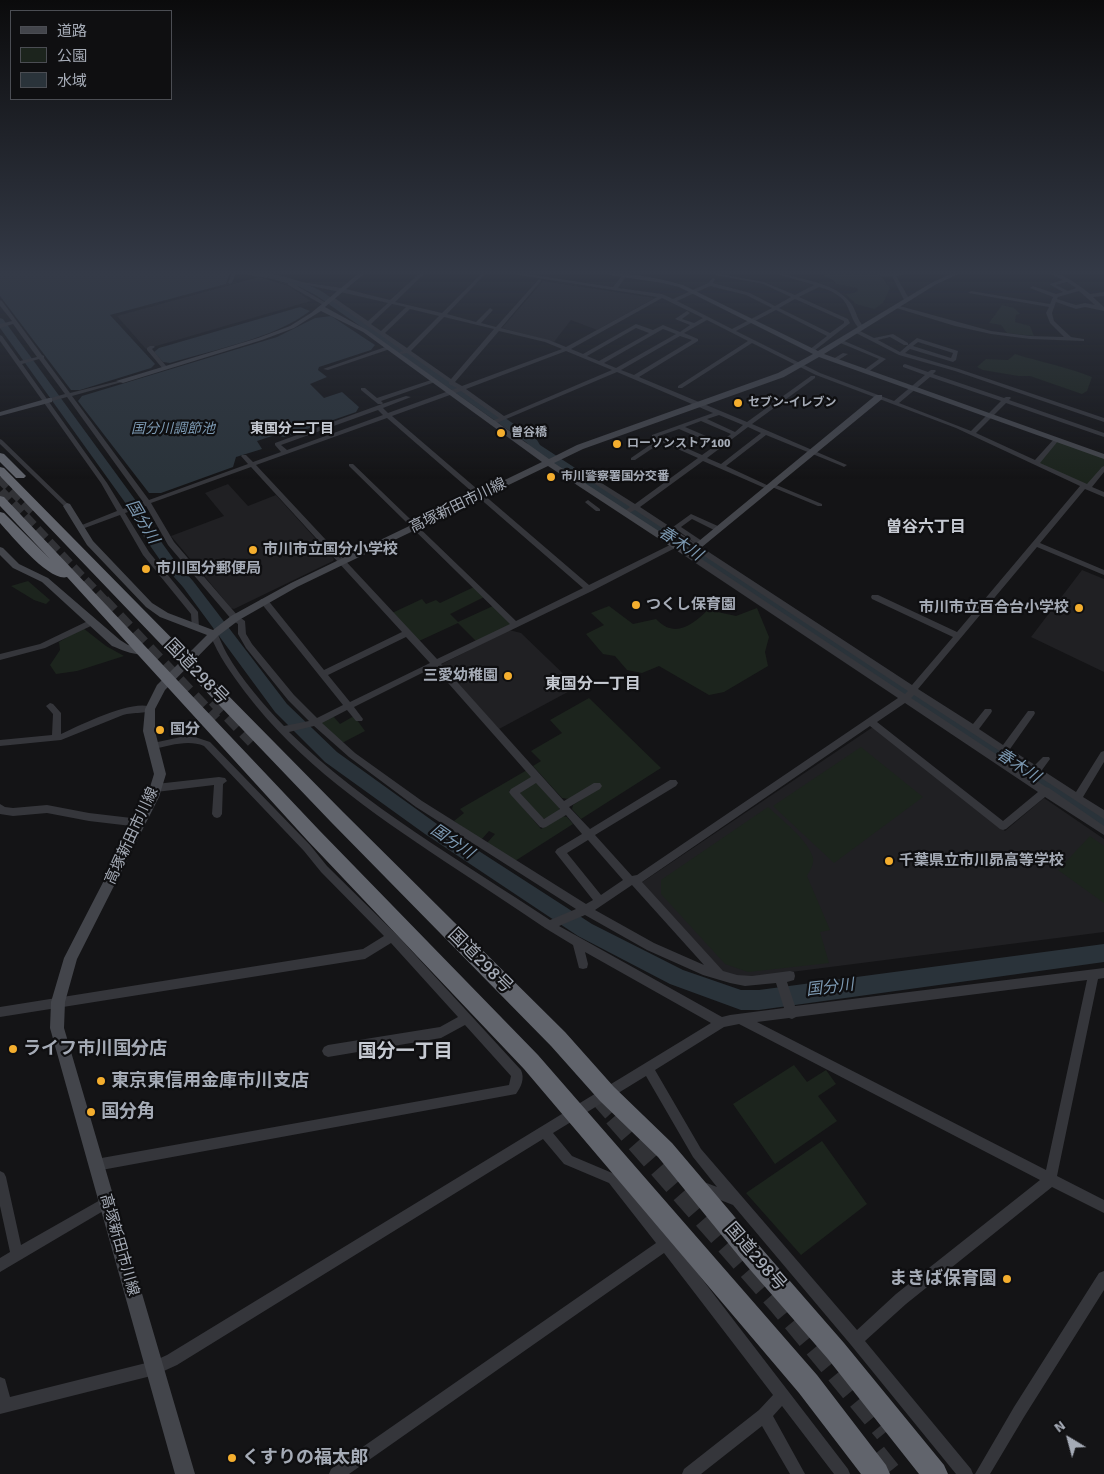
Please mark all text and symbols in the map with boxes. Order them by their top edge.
legend [10,10,172,100]
text: 道路 [57,22,87,40]
text: 公園 [57,47,87,65]
text: 水域 [57,72,87,90]
place label: セブン-イレブン [748,396,837,410]
marker: セブン-イレブン [732,397,744,409]
water label: 国分川調節池 [131,421,215,437]
district label: 東国分二丁目 [250,421,334,437]
place label: 曽谷橋 [511,426,547,440]
marker: 曽谷橋 [495,427,507,439]
place label: ローソンストア100 [627,437,730,451]
marker: ローソンストア100 [611,438,623,450]
place label: 市川警察署国分交番 [561,470,669,484]
marker: 市川警察署国分交番 [545,471,557,483]
street label: 高塚新田市川線 [407,475,509,537]
water label: 国分川 [121,496,163,548]
district label: 曽谷六丁目 [886,518,966,538]
water label: 春木川 [655,523,705,565]
place label: 市川市立国分小学校 [263,541,398,559]
marker: 市川市立国分小学校 [247,544,259,556]
place label: 市川国分郵便局 [156,560,261,578]
marker: 市川国分郵便局 [140,563,152,575]
place label: つくし保育園 [646,596,736,614]
marker: つくし保育園 [630,599,642,611]
place label: 市川市立百合台小学校 [919,599,1069,617]
marker: 市川市立百合台小学校 [1073,602,1085,614]
street label: 国道298号 [159,635,233,709]
place label: 三愛幼稚園 [423,667,498,685]
marker: 三愛幼稚園 [502,670,514,682]
district label: 東国分一丁目 [545,675,641,695]
place label: 国分 [170,721,200,739]
marker: 国分 [154,724,166,736]
water label: 春木川 [993,745,1043,787]
street label: 高塚新田市川線 [102,785,162,887]
water label: 国分川 [427,821,477,863]
place label: 千葉県立市川昴高等学校 [899,852,1064,870]
marker: 千葉県立市川昴高等学校 [883,855,895,867]
street label: 国道298号 [443,924,517,998]
water label: 国分川 [805,976,855,1000]
place label: ライフ市川国分店 [23,1038,167,1060]
district label: 国分一丁目 [358,1041,452,1063]
marker: ライフ市川国分店 [7,1043,19,1055]
place label: 東京東信用金庫市川支店 [111,1070,309,1092]
marker: 東京東信用金庫市川支店 [95,1075,107,1087]
place label: 国分角 [101,1101,155,1123]
marker: 国分角 [85,1106,97,1118]
street label: 高塚新田市川線 [96,1192,142,1298]
street label: 国道298号 [720,1219,790,1295]
place label: まきば保育園 [889,1268,997,1290]
marker: まきば保育園 [1001,1273,1013,1285]
north arrow [1044,1414,1094,1464]
text: N [1051,1417,1069,1436]
place label: くすりの福太郎 [242,1447,368,1469]
marker: くすりの福太郎 [226,1452,238,1464]

